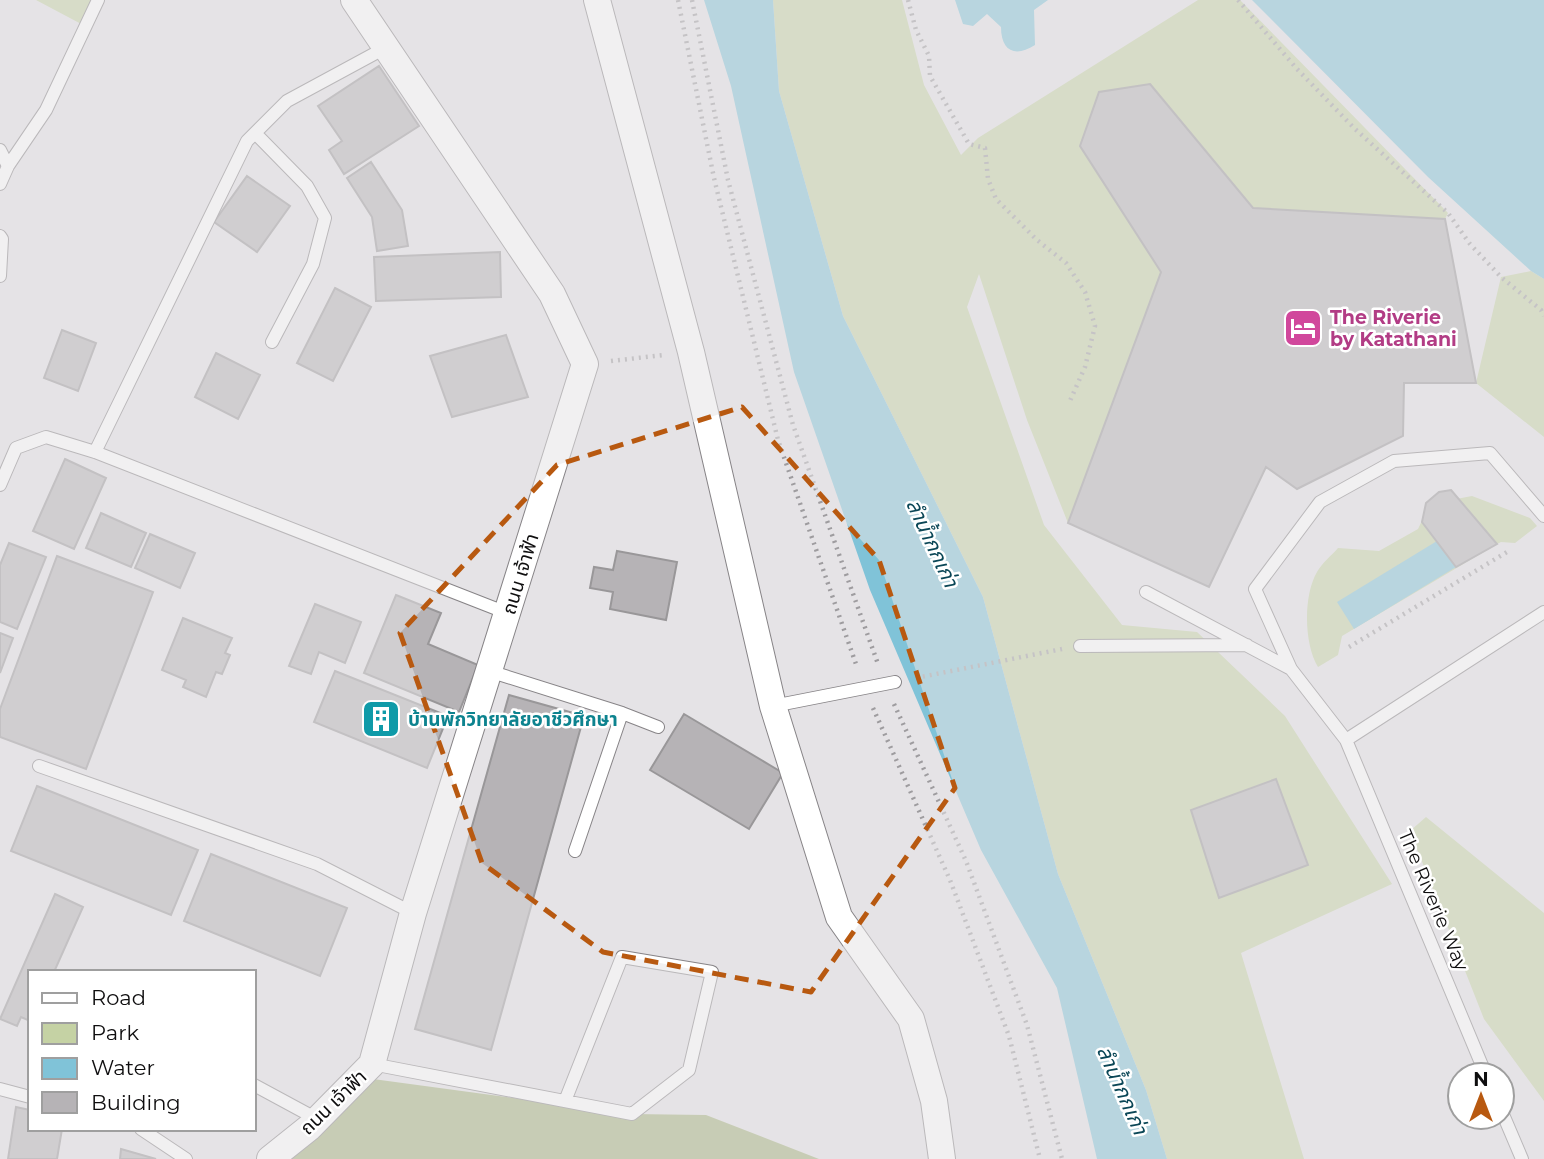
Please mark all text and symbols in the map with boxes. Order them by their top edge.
place label: The Riverie by Katathani [1330,306,1457,351]
hotel icon: The Riverie by Katathani [1282,307,1324,349]
water label: ลำน้ำกกเก่า [901,494,966,592]
street label: ถนน เจ้าฟ้า [497,531,544,617]
building icon: บ้านพักวิทยาลัยอาชีวศึกษา [360,698,402,740]
place label: บ้านพักวิทยาลัยอาชีวศึกษา [408,708,618,731]
street label: The Riverie Way [1393,826,1474,975]
legend [28,970,256,1131]
text: Road [91,985,146,1010]
text: Park [91,1020,139,1045]
water label: ลำน้ำกกเก่า [1092,1041,1156,1139]
text: Water [91,1055,155,1080]
north arrow [1446,1061,1516,1131]
street label: ถนน เจ้าฟ้า [295,1065,371,1140]
text: N [1473,1068,1489,1091]
text: Building [91,1090,181,1115]

